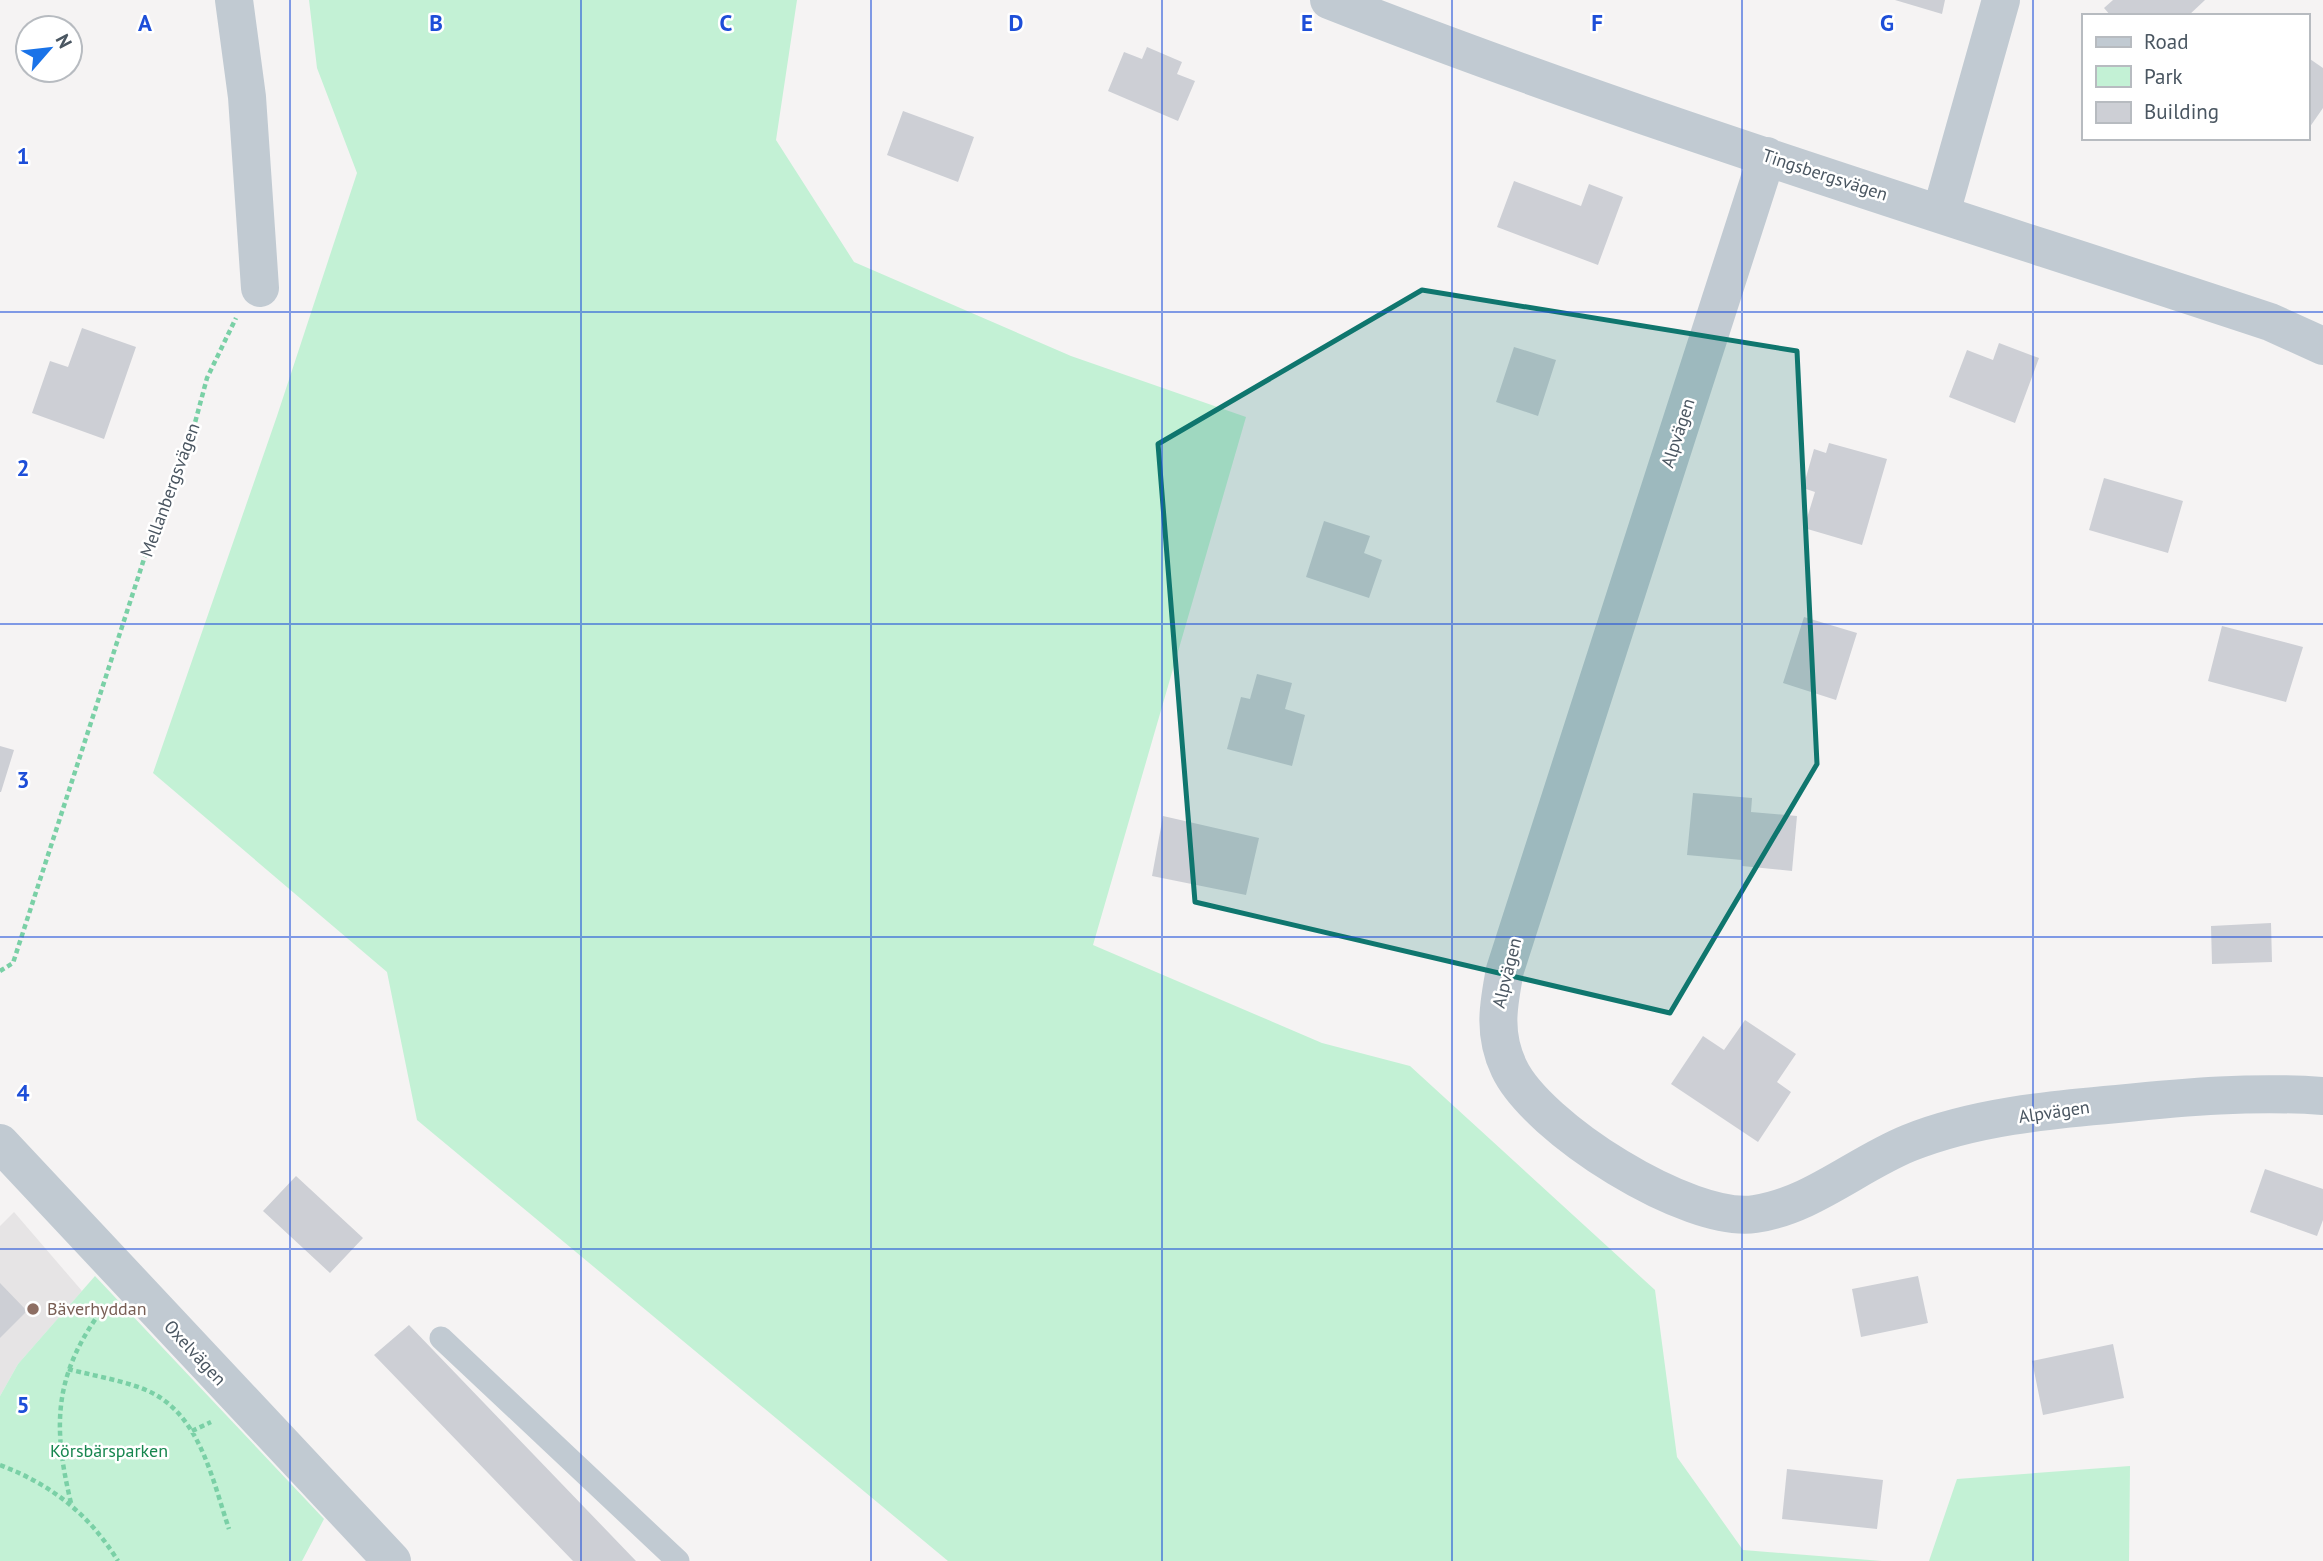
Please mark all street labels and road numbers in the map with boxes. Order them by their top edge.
street label: Tingsbergsvägen [1760,143,1891,206]
street label: Alpvägen [1656,395,1700,470]
street label: Mellanbergsvägen [135,420,204,560]
street label: Alpvägen [1487,935,1526,1010]
street label: Alpvägen [2017,1095,2091,1128]
street label: Oxelvägen [159,1315,231,1390]

